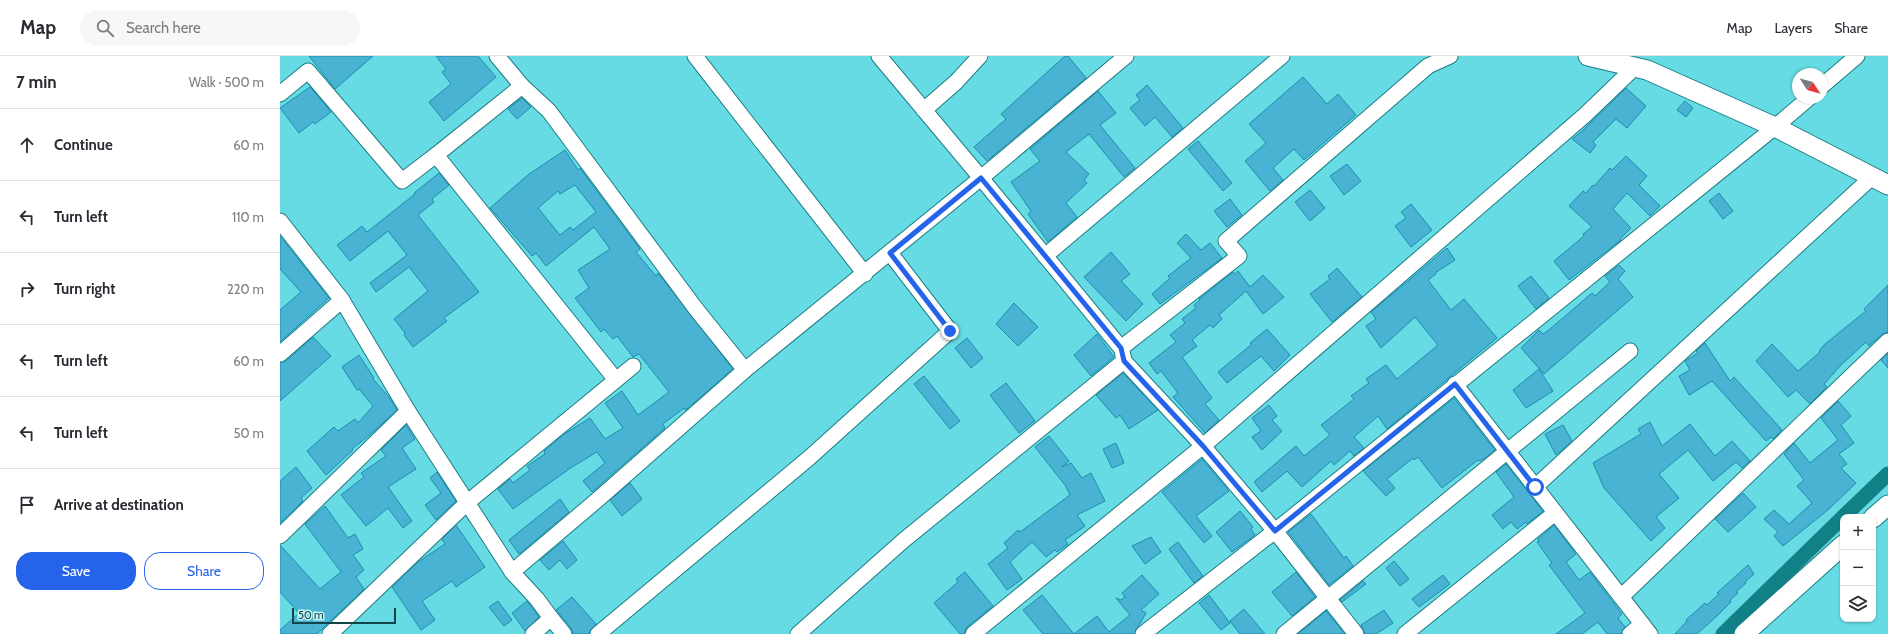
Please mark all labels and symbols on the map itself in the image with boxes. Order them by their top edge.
north arrow [1792,68,1828,104]
route end [941,322,959,340]
route start [1526,478,1544,496]
scale bar [292,606,396,625]

